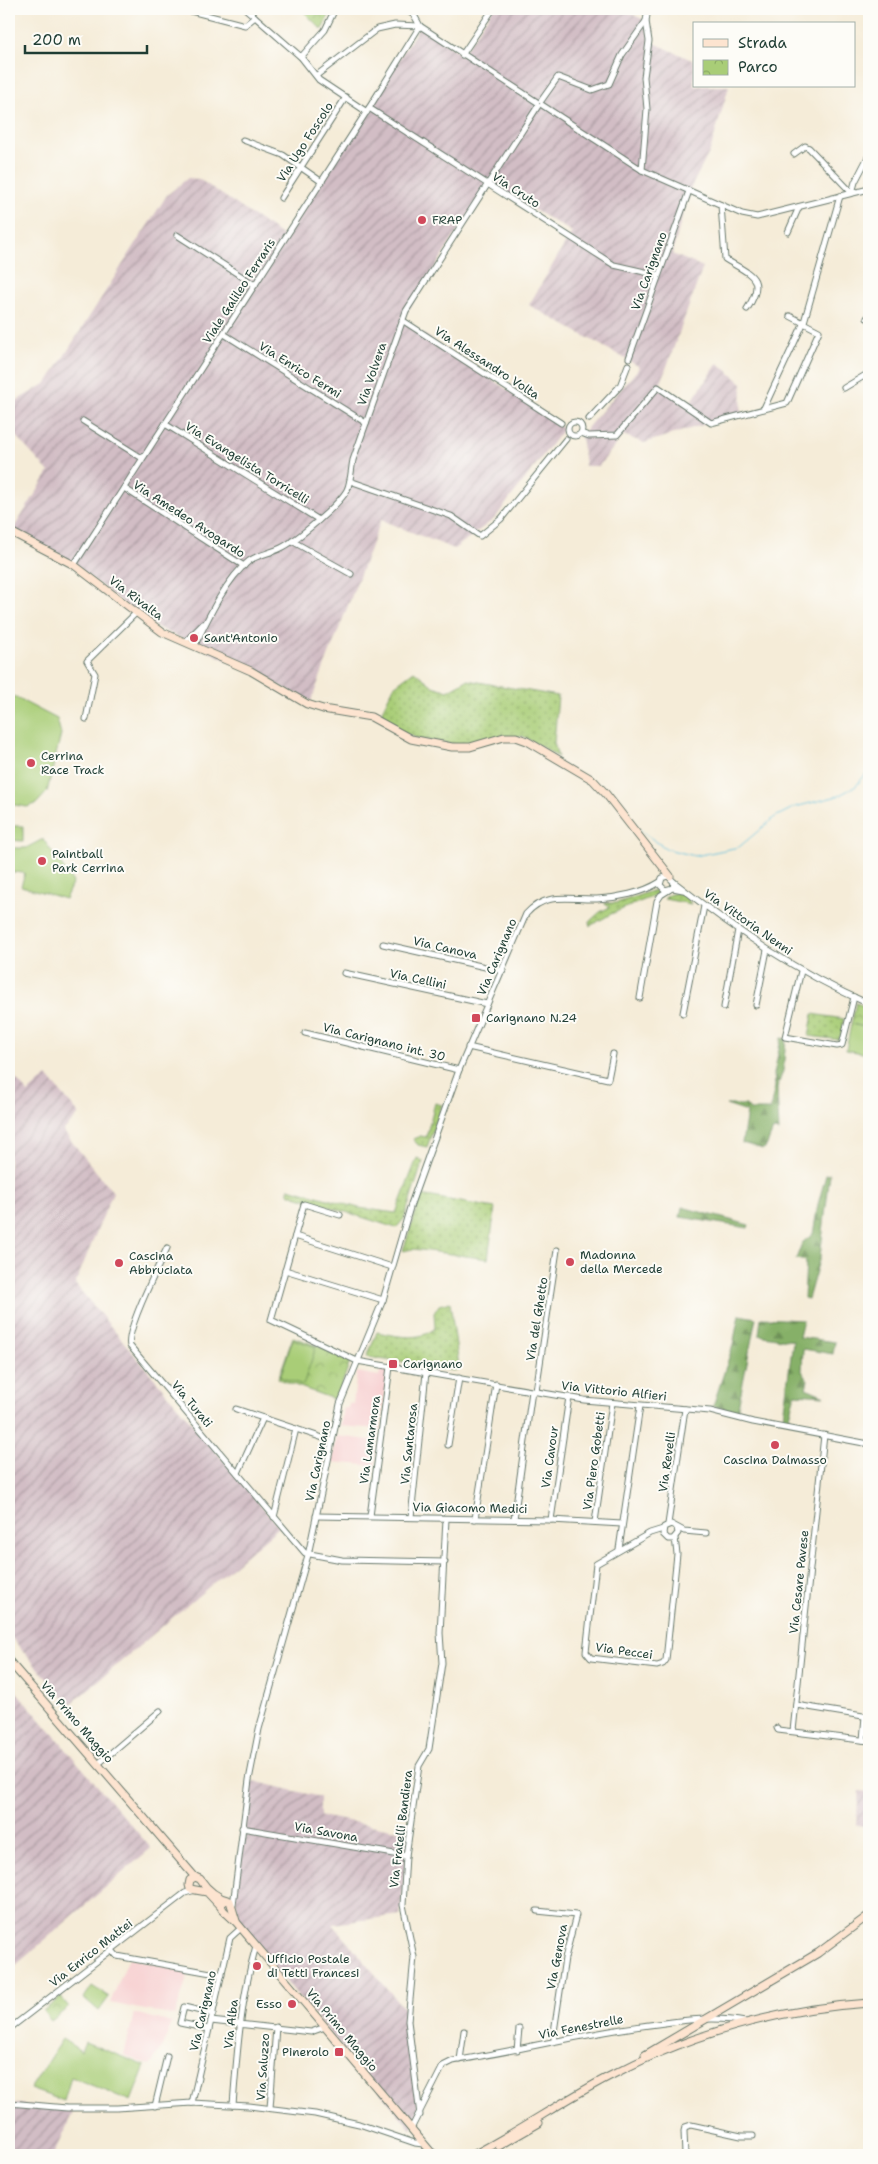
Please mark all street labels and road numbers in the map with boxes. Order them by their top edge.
street label: Via Ugo Foscolo [273,99,337,185]
street label: Via Cruto [489,169,543,211]
street label: Via Carignano [627,229,671,313]
street label: Viale Galileo Ferraris [199,235,279,347]
street label: Via Alessandro Volta [431,323,543,403]
street label: Via Enrico Fermi [256,338,344,402]
street label: Via Volvera [354,340,390,408]
street label: Via Evangelista Torricelli [182,418,312,508]
street label: Via Amedeo Avogardo [130,477,248,561]
street label: Via Rivalta [106,572,167,624]
street label: Via Vittoria Nenni [700,885,796,959]
street label: Via Carignano [474,916,520,998]
street label: Via Canova [411,933,479,963]
street label: Via Cellini [388,965,448,993]
street label: Via Carignano int. 30 [321,1019,447,1065]
street label: Via del Ghetto [522,1276,552,1362]
street label: Via Turati [168,1377,216,1431]
street label: Via Vittorio Alfieri [560,1377,668,1405]
street label: Via Lamarmora [356,1394,384,1485]
street label: Via Santarosa [397,1402,421,1485]
street label: Via Piero Gobetti [579,1411,609,1511]
street label: Via Carignano [302,1419,334,1503]
street label: Via Cavour [538,1424,562,1489]
street label: Via Revelli [655,1431,679,1493]
street label: Via Giacomo Medici [412,1499,528,1517]
street label: Via Cesare Pavese [786,1529,812,1635]
street label: Via Peccei [594,1639,654,1663]
street label: Via Primo Maggio [37,1678,117,1766]
street label: Via Fratelli Bandiera [386,1769,416,1889]
street label: Via Savona [293,1818,360,1846]
street label: Via Enrico Mattei [46,1915,136,1991]
street label: Via Genova [543,1922,571,1991]
street label: Via Carignano [186,1969,220,2053]
street label: Via Primo Maggio [303,1985,381,2075]
street label: Via Alba [220,1998,242,2050]
street label: Via Fenestrelle [537,2011,625,2043]
street label: Via Saluzzo [253,2033,273,2101]

